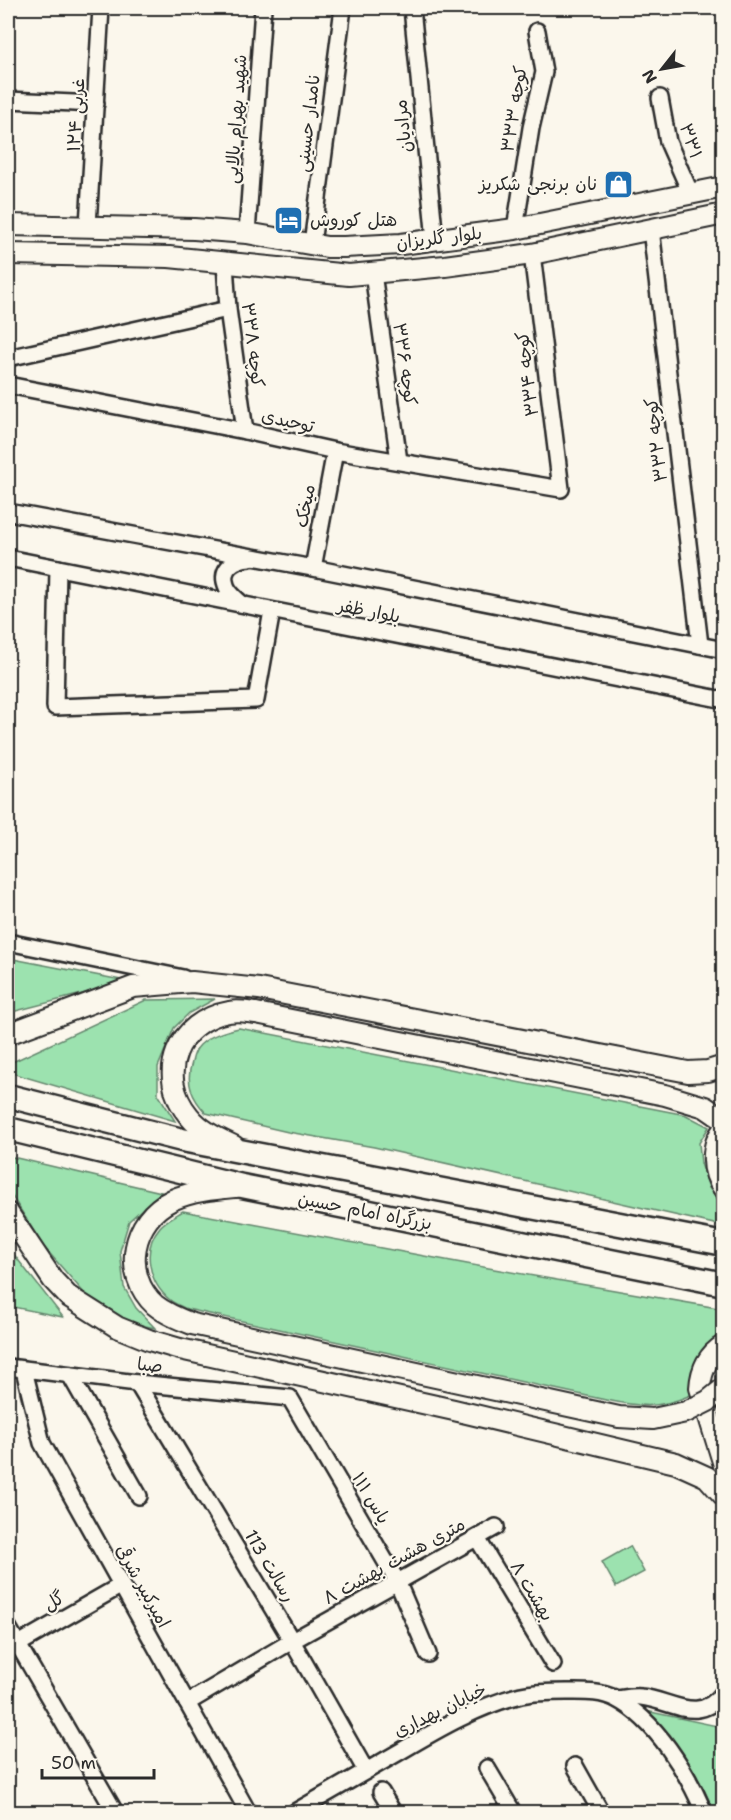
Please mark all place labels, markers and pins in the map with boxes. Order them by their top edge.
shop icon: نان برنجی شکریز [602,168,634,200]
place label: نان برنجی شکریز [477,172,597,196]
hotel icon: هتل کوروش [273,204,305,236]
place label: هتل کوروش [310,208,397,232]

